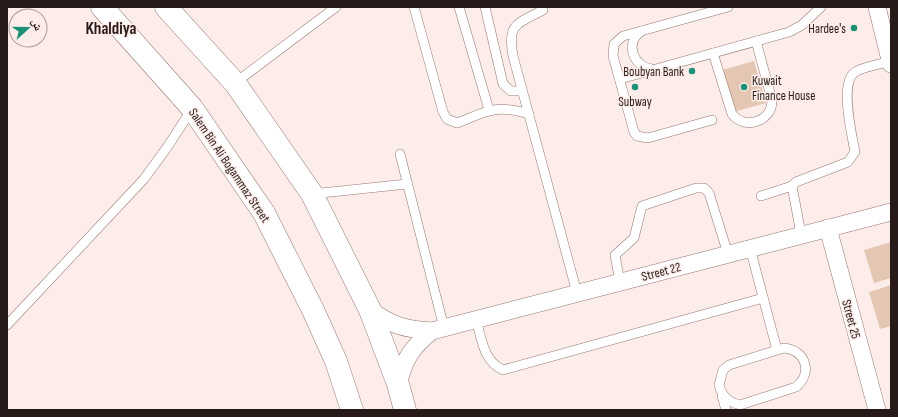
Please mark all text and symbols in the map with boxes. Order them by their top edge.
north arrow [8,8,48,48]
text: ش [28,17,45,33]
district label: Khaldiya [86,19,137,39]
place label: Hardee's [808,21,846,37]
marker: Hardee's [849,23,859,33]
place label: Boubyan Bank [623,64,684,80]
marker: Boubyan Bank [687,66,697,76]
place label: Kuwait Finance House [752,73,815,104]
marker: Subway [630,82,640,92]
marker: Kuwait Finance House [739,82,749,92]
place label: Subway [618,94,652,110]
street label: Salem Bin Ali Bogammaz Street [185,105,273,226]
street label: Street 22 [640,259,683,285]
street label: Street 25 [838,298,864,341]

